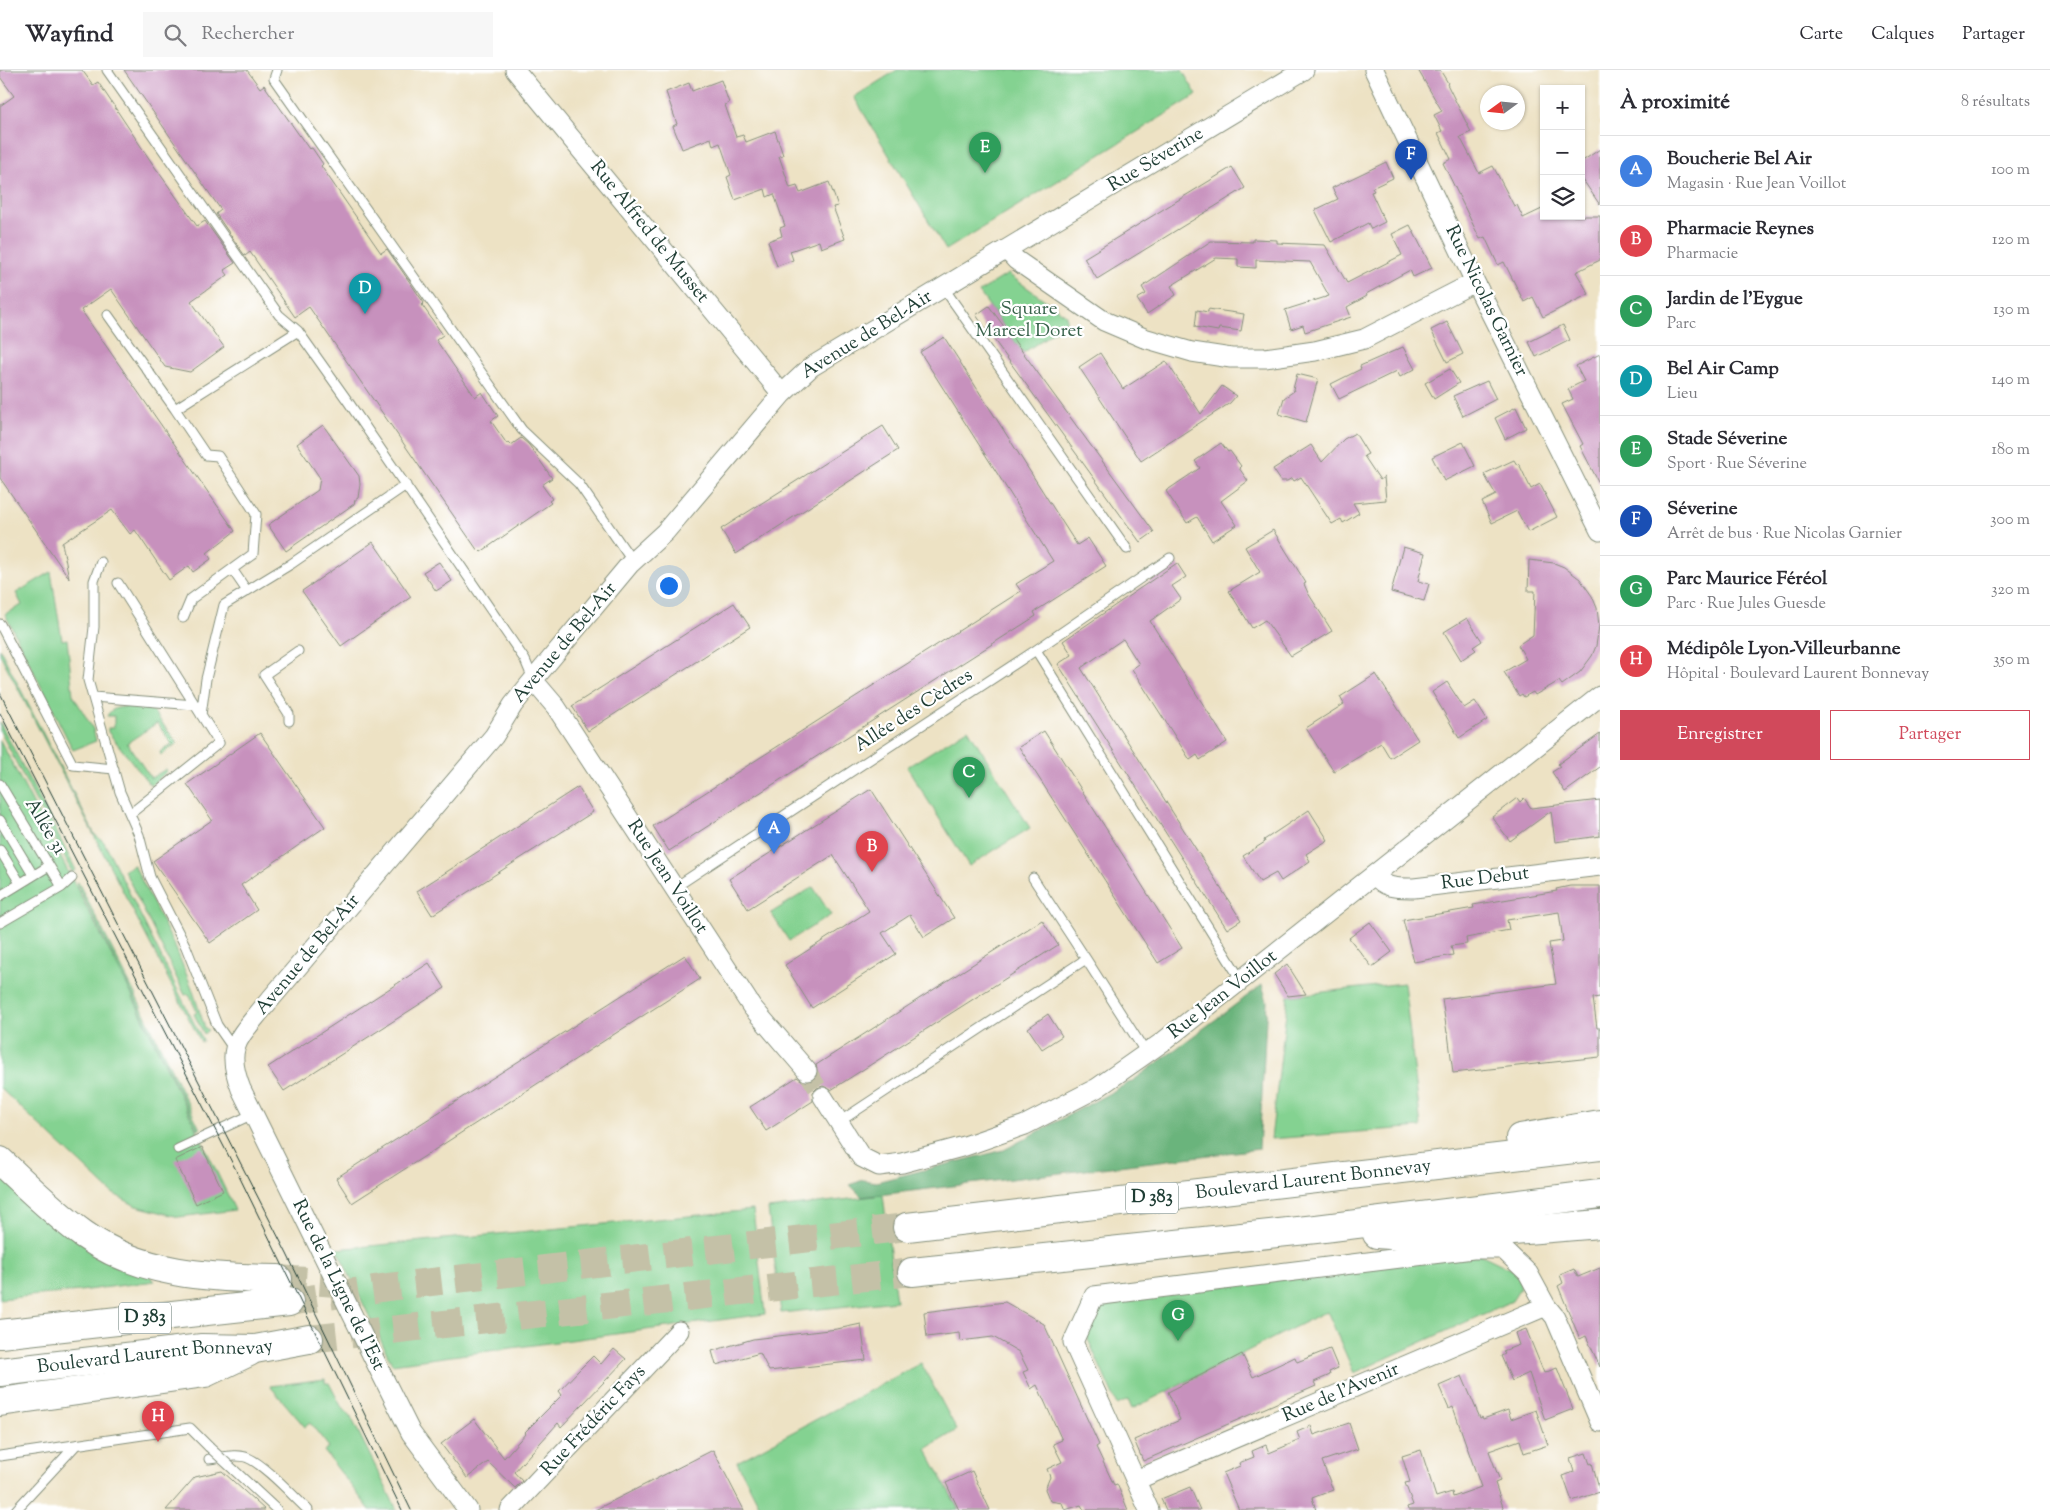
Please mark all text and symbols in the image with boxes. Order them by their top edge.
search box [143,12,493,57]
text: Wayfind [25,18,113,52]
icon: search [161,21,189,49]
text: Rechercher [201,21,294,48]
text: Carte [1800,22,1843,48]
text: Calques [1871,22,1934,48]
text: Partager [1962,22,2025,48]
north arrow [1480,85,1525,130]
map controls [1540,85,1585,220]
button: + [1540,85,1585,130]
text: À proximité [1620,88,1730,118]
text: 8 résultats [1961,91,2030,114]
street label: Rue Séverine [1103,121,1209,199]
button: − [1540,130,1585,175]
pin: E [969,132,1001,173]
pin: F [1395,139,1427,180]
text: Boucherie Bel Air [1667,146,1812,173]
street label: Rue Alfred de Musset [583,155,715,310]
text: A [1630,159,1643,182]
text: 100 m [1991,159,2030,182]
text: Magasin · Rue Jean Voillot [1667,173,1846,196]
button: layers [1540,175,1585,220]
text: Pharmacie Reynes [1667,216,1814,243]
street label: Rue Nicolas Garnier [1438,221,1534,381]
text: B [1631,229,1641,252]
text: 120 m [1992,229,2030,252]
text: Pharmacie [1667,243,1738,266]
pin: D [349,273,381,314]
street label: Avenue de Bel-Air [796,284,938,386]
text: Jardin de l'Eygue [1667,286,1803,313]
park label: Square Marcel Doret [975,296,1083,345]
text: C [1630,299,1642,322]
text: 130 m [1993,299,2030,322]
text: Parc [1667,313,1696,336]
text: Bel Air Camp [1667,356,1779,383]
text: D [1630,369,1642,392]
text: 140 m [1992,369,2030,392]
text: Lieu [1667,383,1698,406]
text: Stade Séverine [1667,426,1787,453]
text: E [1631,439,1641,462]
text: 180 m [1991,439,2030,462]
text: Sport · Rue Séverine [1667,453,1807,476]
text: Séverine [1667,496,1738,523]
text: F [1632,509,1640,532]
text: 300 m [1990,509,2030,532]
text: Arrêt de bus · Rue Nicolas Garnier [1667,523,1902,546]
text: Parc Maurice Féréol [1667,566,1827,593]
your location [656,573,682,599]
street label: Avenue de Bel-Air [506,577,624,709]
text: G [1629,579,1643,602]
text: 320 m [1991,579,2030,602]
text: Parc · Rue Jules Guesde [1667,593,1826,616]
text: Médipôle Lyon-Villeurbanne [1667,636,1901,663]
text: H [1630,649,1642,672]
text: 350 m [1993,649,2030,672]
street label: Allée des Cèdres [850,663,978,759]
text: Hôpital · Boulevard Laurent Bonnevay [1667,663,1929,686]
button: Enregistrer [1620,710,1820,760]
button: Partager [1830,710,2030,760]
pin: C [953,757,985,798]
street label: Allée 31 [18,794,73,861]
pin: A [758,813,790,854]
street label: Rue Jean Voillot [620,814,714,940]
pin: B [856,831,888,872]
street label: Rue Debut [1439,860,1531,898]
street label: Avenue de Bel-Air [249,889,367,1021]
street label: Rue Jean Voillot [1163,943,1284,1046]
street label: Boulevard Laurent Bonnevay [1194,1152,1433,1207]
road number: D 383 [1126,1182,1178,1214]
street label: Rue de la Ligne de l'Est [285,1195,391,1376]
pin: G [1162,1300,1194,1341]
road number: D 383 [119,1302,171,1334]
street label: Boulevard Laurent Bonnevay [36,1332,276,1381]
street label: Rue de l'Avenir [1278,1356,1404,1430]
street label: Rue Frédéric Fays [535,1359,653,1483]
pin: H [142,1401,174,1442]

